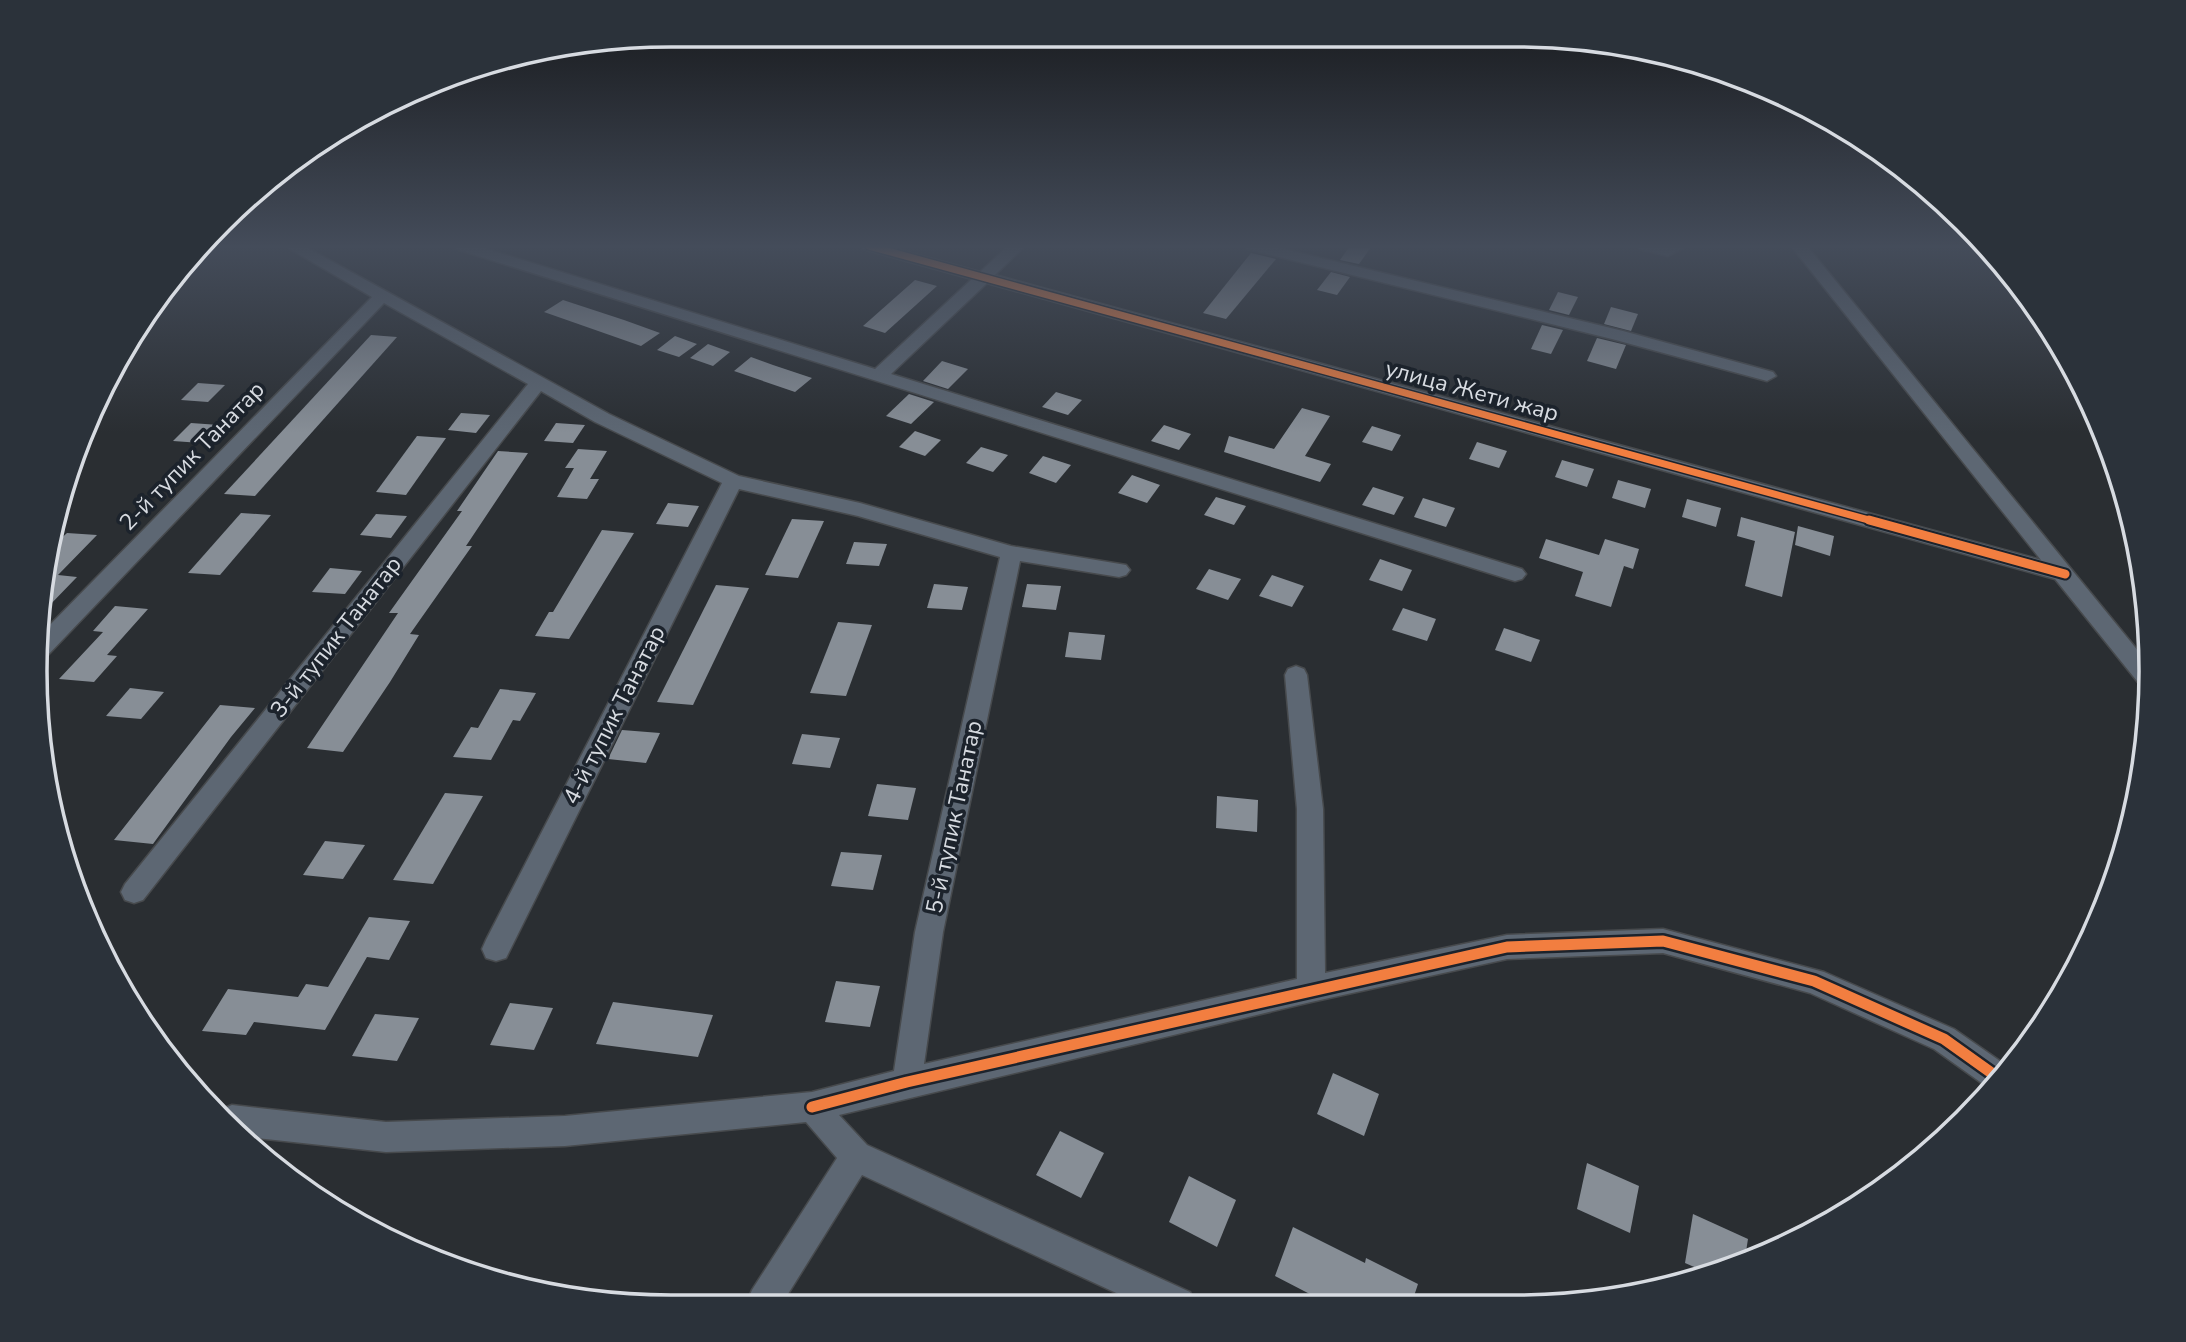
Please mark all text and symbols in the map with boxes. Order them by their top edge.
street label: улица Жети жар [1382,353,1562,429]
street label: 2-й тупик Танатар [113,374,271,538]
street label: 3-й тупик Танатар [263,550,409,724]
street label: 4-й тупик Танатар [556,620,672,810]
street label: 5-й тупик Танатар [918,718,990,916]

